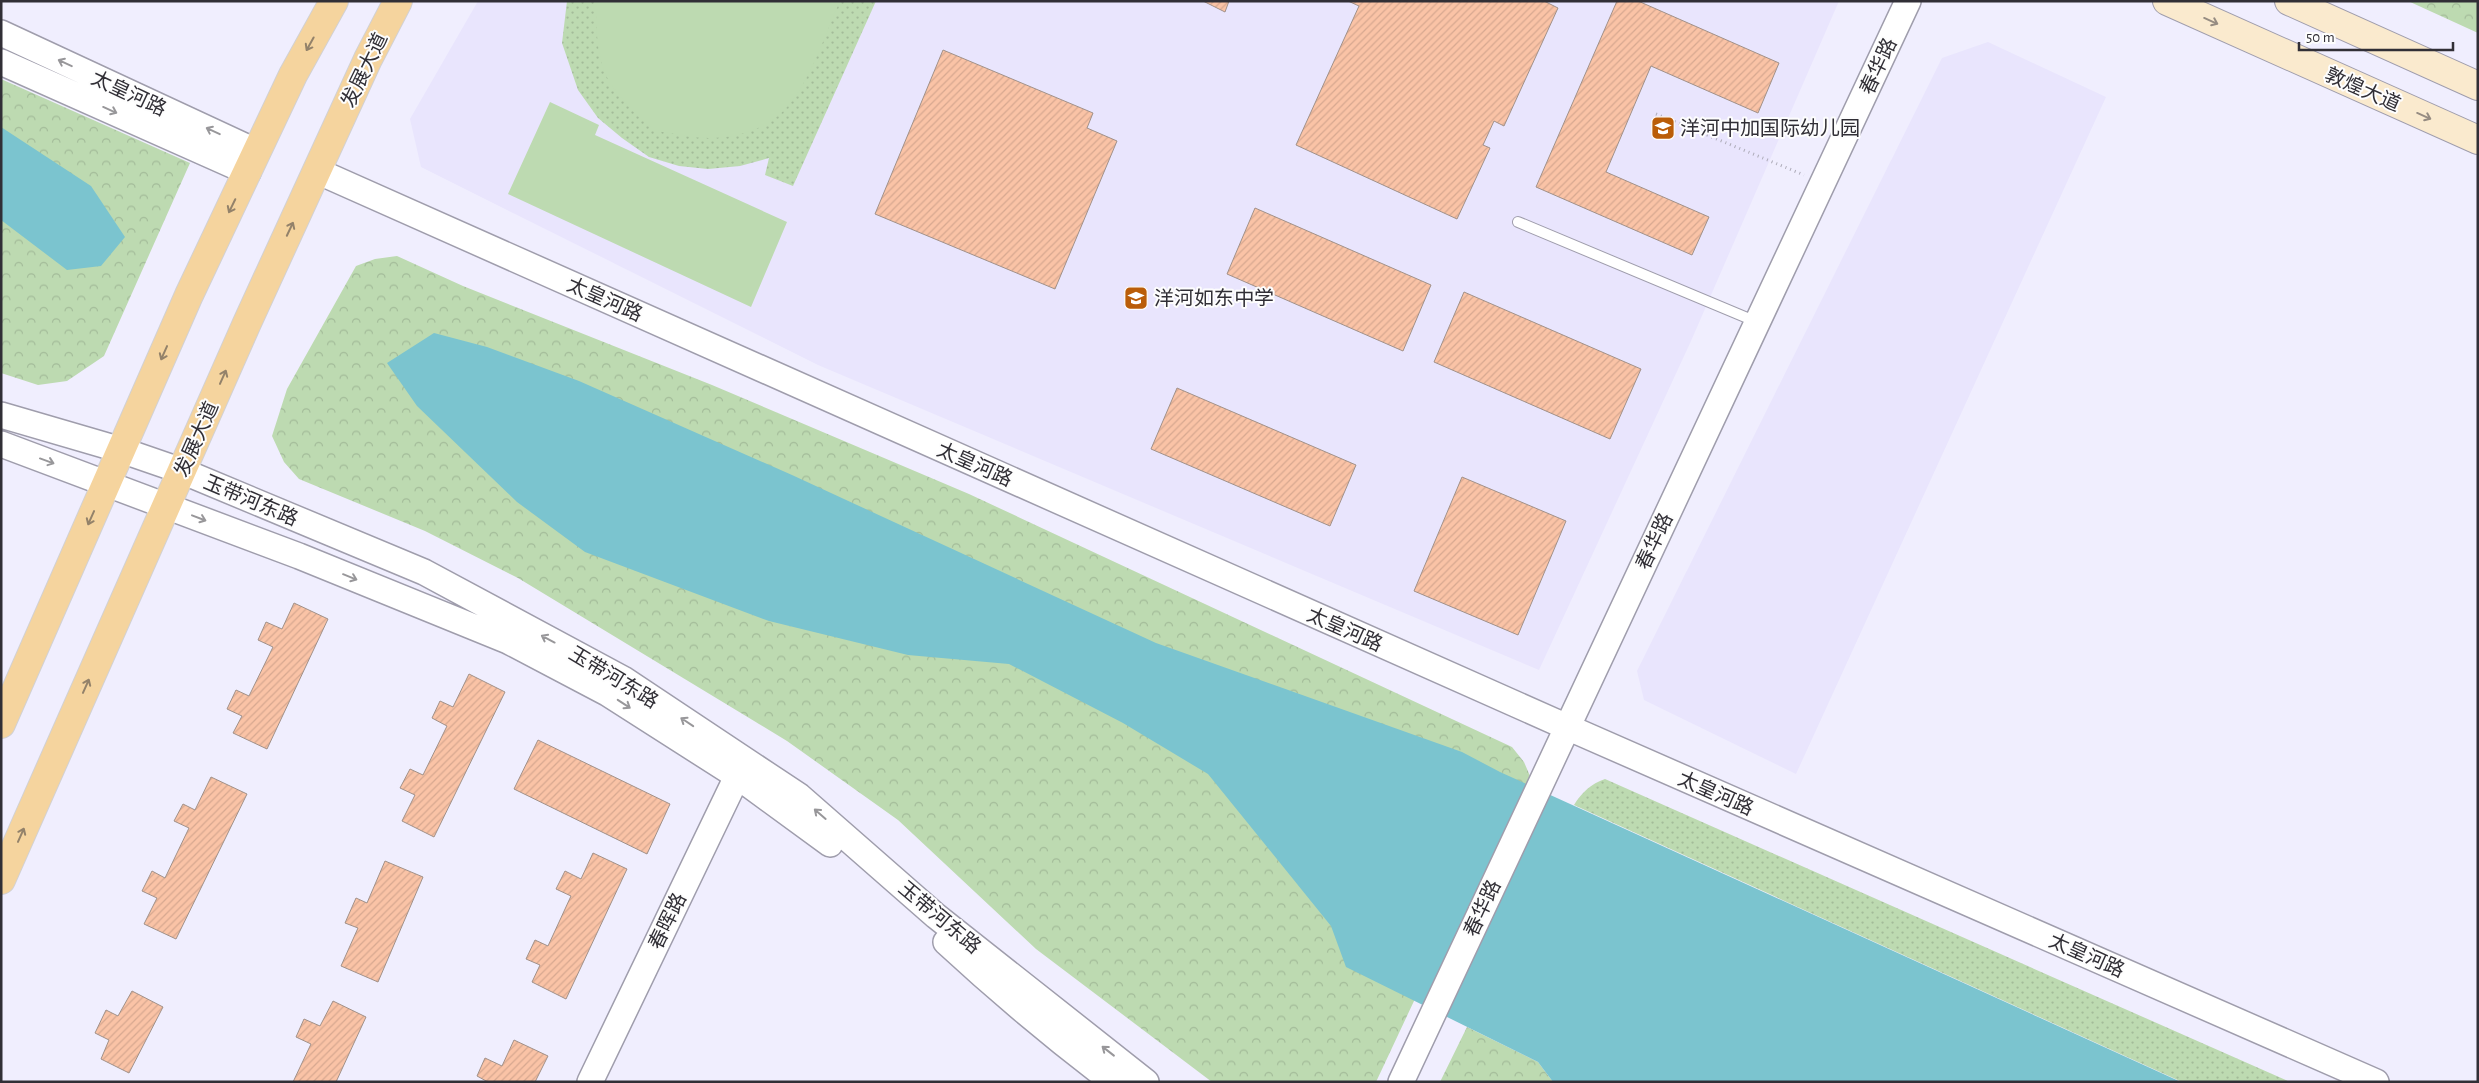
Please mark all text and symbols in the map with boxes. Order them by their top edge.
one-way arrow [2203,17,2218,27]
scale bar [2299,20,2453,52]
street label: 发展大道 [337,30,391,111]
text: 50 m [2306,30,2335,45]
street label: 春华路 [1856,35,1901,98]
one-way arrow [305,36,314,51]
one-way arrow [58,58,73,67]
street label: 敦煌大道 [2322,64,2404,115]
street label: 太皇河路 [88,67,169,120]
one-way arrow [102,106,117,116]
one-way arrow [2416,111,2431,121]
school or university icon: 洋河中加国际幼儿园 [1650,115,1676,141]
place label: 洋河中加国际幼儿园 [1680,118,1860,139]
one-way arrow [206,126,221,136]
one-way arrow [227,198,236,213]
one-way arrow [285,222,295,237]
street label: 太皇河路 [564,274,646,325]
school or university icon: 洋河如东中学 [1123,285,1149,311]
place label: 洋河如东中学 [1154,288,1274,309]
one-way arrow [158,345,168,360]
one-way arrow [218,370,228,385]
street label: 发展大道 [171,398,222,480]
street label: 太皇河路 [934,439,1016,490]
one-way arrow [39,457,54,466]
street label: 玉带河东路 [201,471,301,530]
one-way arrow [86,510,96,525]
street label: 春华路 [1632,510,1677,573]
one-way arrow [191,514,206,523]
one-way arrow [342,573,358,582]
street label: 太皇河路 [1304,604,1386,655]
one-way arrow [540,634,555,644]
street label: 玉带河东路 [565,643,662,712]
one-way arrow [82,679,92,694]
one-way arrow [617,699,631,709]
one-way arrow [681,717,695,727]
street label: 太皇河路 [1675,768,1757,819]
one-way arrow [814,809,827,820]
one-way arrow [16,828,26,843]
street label: 玉带河东路 [895,877,985,958]
street label: 春华路 [1460,877,1505,940]
street label: 春晖路 [645,890,690,953]
street label: 太皇河路 [2046,930,2128,981]
one-way arrow [1102,1046,1115,1057]

